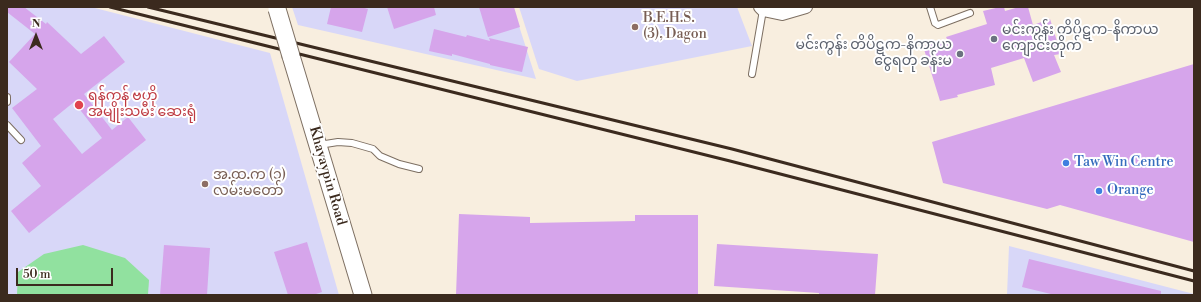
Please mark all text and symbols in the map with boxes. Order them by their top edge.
place label: B.E.H.S. (3), Dagon [643,11,707,44]
north arrow [16,16,56,56]
text: N [32,17,40,31]
marker: B.E.H.S. (3), Dagon [630,22,640,32]
place label: မင်းကွန်း တိပိဋက-နိကာယ ကျောင်းတိုက် [1002,23,1158,56]
marker: မင်းကွန်း တိပိဋက-နိကာယ ကျောင်းတိုက် [989,34,999,44]
place label: မင်းကွန်း တိပိဋက-နိကာယ ငွေရတု ခန်းမ [796,38,952,70]
marker: မင်းကွန်း တိပိဋက-နိကာယ ငွေရတု ခန်းမ [955,49,965,59]
place label: ရန်ကုန် ဗဟို အမျိုးသမီး ဆေးရုံ [88,89,196,122]
marker: ရန်ကုန် ဗဟို အမျိုးသမီး ဆေးရုံ [73,99,85,111]
street label: Khayaypin Road [305,124,349,228]
place label: Taw Win Centre [1074,155,1174,171]
marker: Taw Win Centre [1061,158,1071,168]
place label: အ.ထ.က (၁) လမ်းမတော် [213,168,286,200]
marker: အ.ထ.က (၁) လမ်းမတော် [200,179,210,189]
place label: Orange [1107,183,1154,199]
marker: Orange [1094,186,1104,196]
scale bar [18,260,115,286]
text: 50 m [23,267,51,282]

